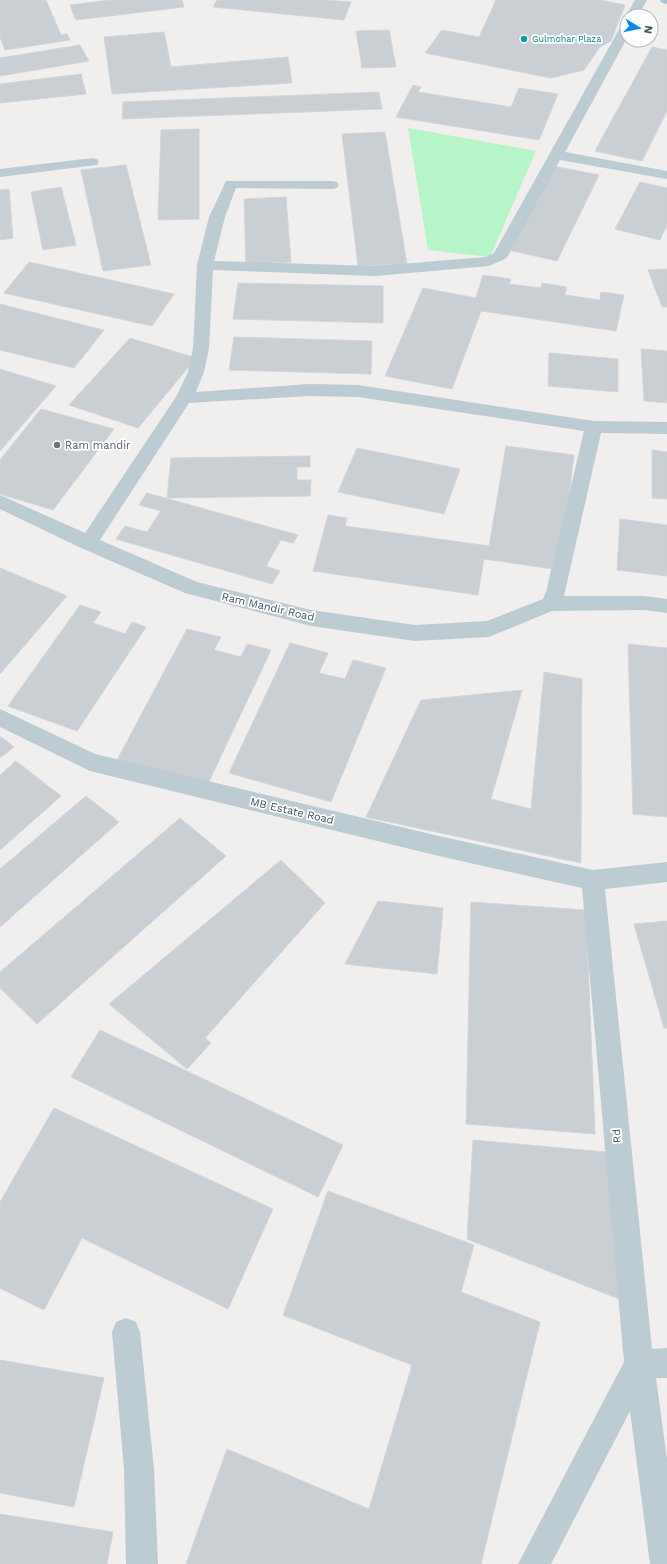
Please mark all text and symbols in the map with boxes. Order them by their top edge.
north arrow [619,8,659,48]
text: N [641,25,655,35]
marker: Gulmohar Plaza [519,34,529,44]
place label: Gulmohar Plaza [532,34,601,44]
place label: Ram mandir [65,439,131,452]
marker: Ram mandir [52,440,62,450]
street label: Ram Mandir Road [220,590,316,624]
street label: MB Estate Road [249,795,335,827]
street label: Rd [610,1128,624,1144]

